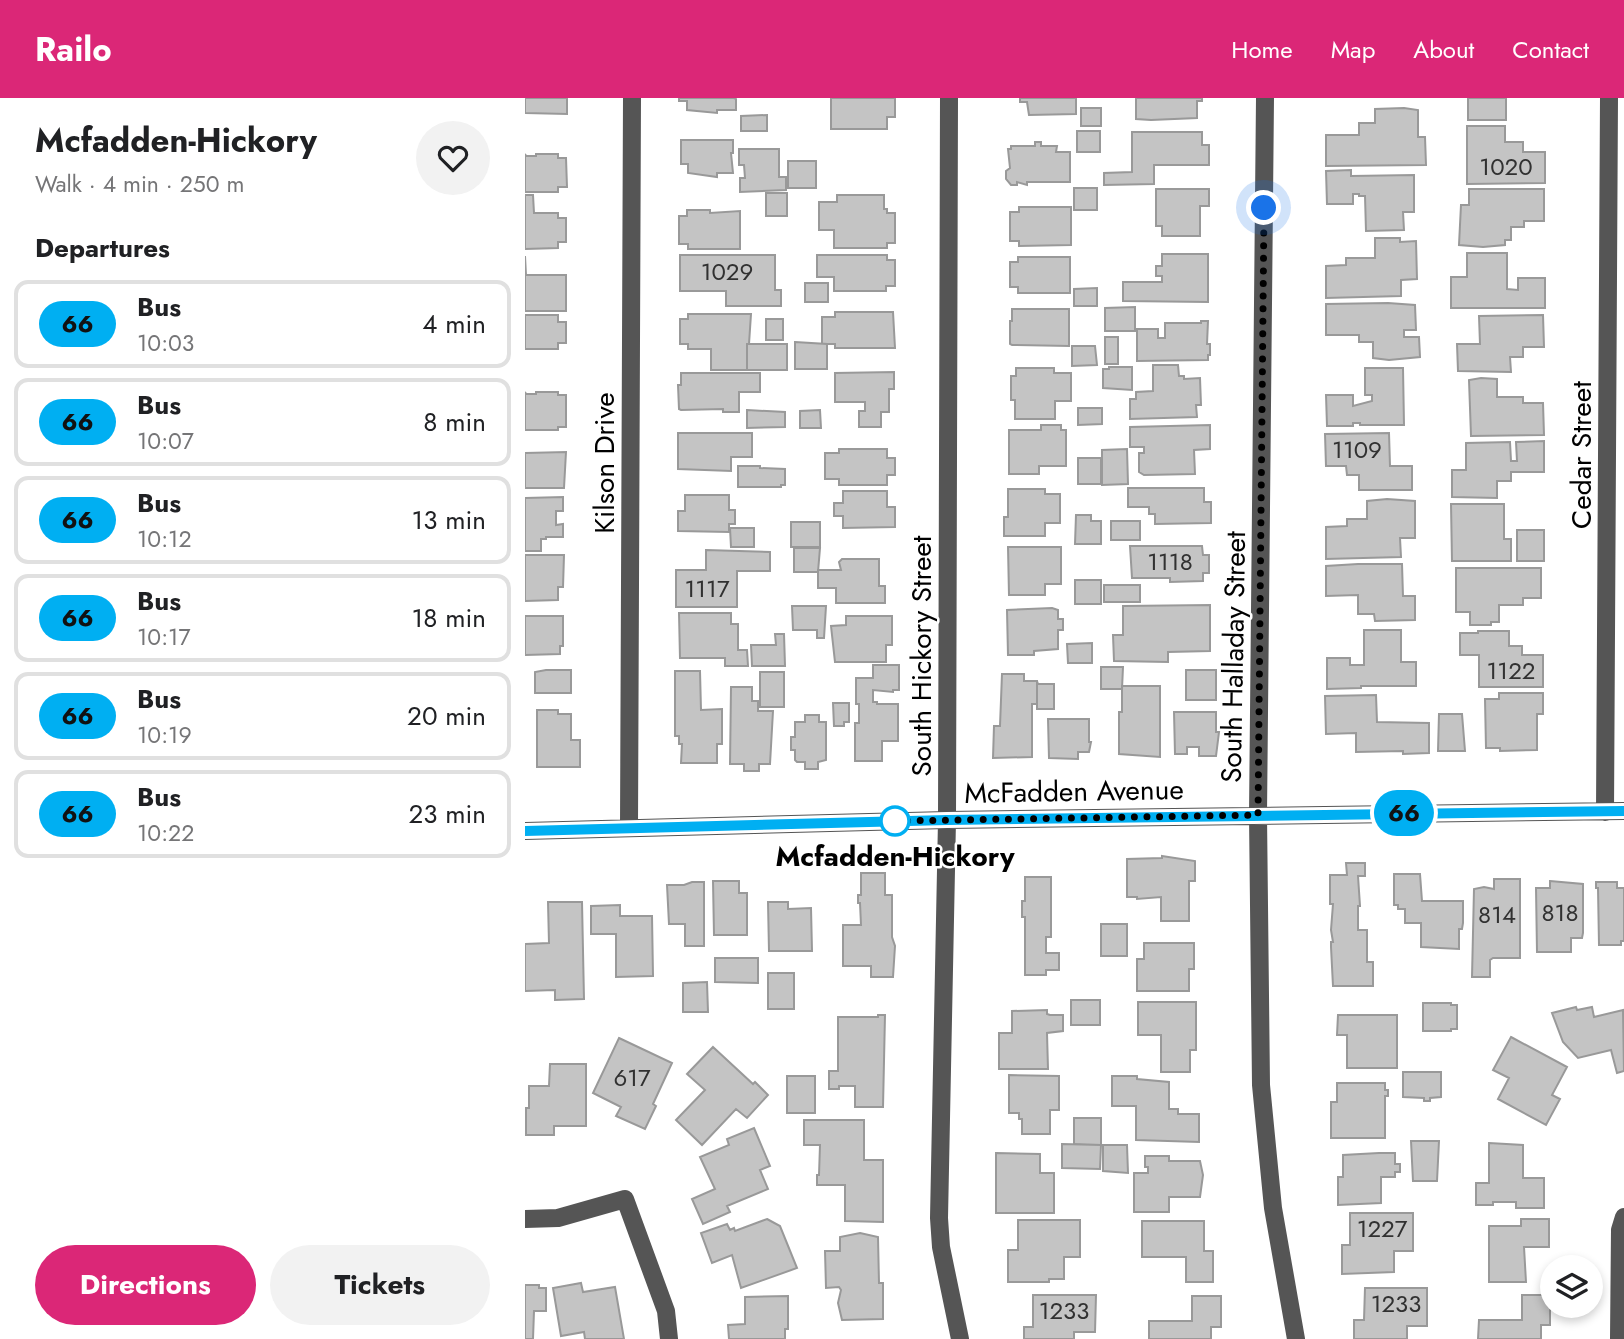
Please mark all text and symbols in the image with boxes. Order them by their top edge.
text: Railo [35,26,112,73]
text: Home [1231,32,1293,67]
text: Map [1331,32,1375,67]
text: About [1413,32,1474,67]
text: Contact [1512,32,1589,67]
text: Mcfadden-Hickory [35,117,317,164]
button: heart [416,121,490,195]
house number: 1020 [1479,149,1533,184]
text: Walk · 4 min · 250 m [35,167,244,201]
your location [1246,190,1281,225]
text: Departures [35,229,170,267]
house number: 1029 [701,254,753,289]
text: Bus [137,288,181,326]
text: 4 min [422,305,486,343]
text: 66 [61,306,94,341]
text: 10:03 [137,326,194,360]
street label: Cedar Street [1561,381,1602,529]
text: Bus [137,386,181,424]
street label: Kilson Drive [584,392,625,534]
text: 8 min [423,403,486,441]
text: 66 [61,404,94,439]
text: 10:07 [137,424,194,458]
house number: 1109 [1332,432,1382,467]
text: Bus [137,484,181,522]
text: 13 min [412,501,486,539]
text: 66 [61,502,94,537]
text: 10:12 [137,522,192,556]
street label: South Halladay Street [1211,530,1256,783]
street label: South Hickory Street [901,535,942,777]
house number: 1118 [1147,544,1193,579]
house number: 1117 [685,571,730,606]
text: Bus [137,582,181,620]
text: 18 min [412,599,486,637]
text: 66 [61,600,94,635]
text: 10:17 [137,620,190,654]
house number: 1122 [1487,653,1535,688]
text: Bus [137,680,181,718]
text: 20 min [407,697,486,735]
text: 66 [61,698,94,733]
text: 10:19 [137,718,192,752]
street label: McFadden Avenue [964,769,1184,814]
text: Bus [137,778,181,816]
line badge: 66 [1373,790,1435,836]
text: 23 min [409,795,486,833]
text: 66 [1388,795,1420,830]
text: 66 [61,796,94,831]
marker: Mcfadden-Hickory [880,806,910,836]
text: 10:22 [137,816,194,850]
place label: Mcfadden-Hickory [775,836,1015,877]
house number: 818 [1541,895,1579,930]
house number: 814 [1478,897,1516,932]
house number: 617 [613,1060,651,1095]
house number: 1227 [1357,1211,1408,1246]
button: Directions [35,1245,256,1325]
button: Tickets [270,1245,490,1325]
map controls [1540,1255,1603,1318]
button: layers [1540,1255,1603,1318]
house number: 1233 [1371,1286,1421,1321]
house number: 1233 [1039,1293,1089,1328]

